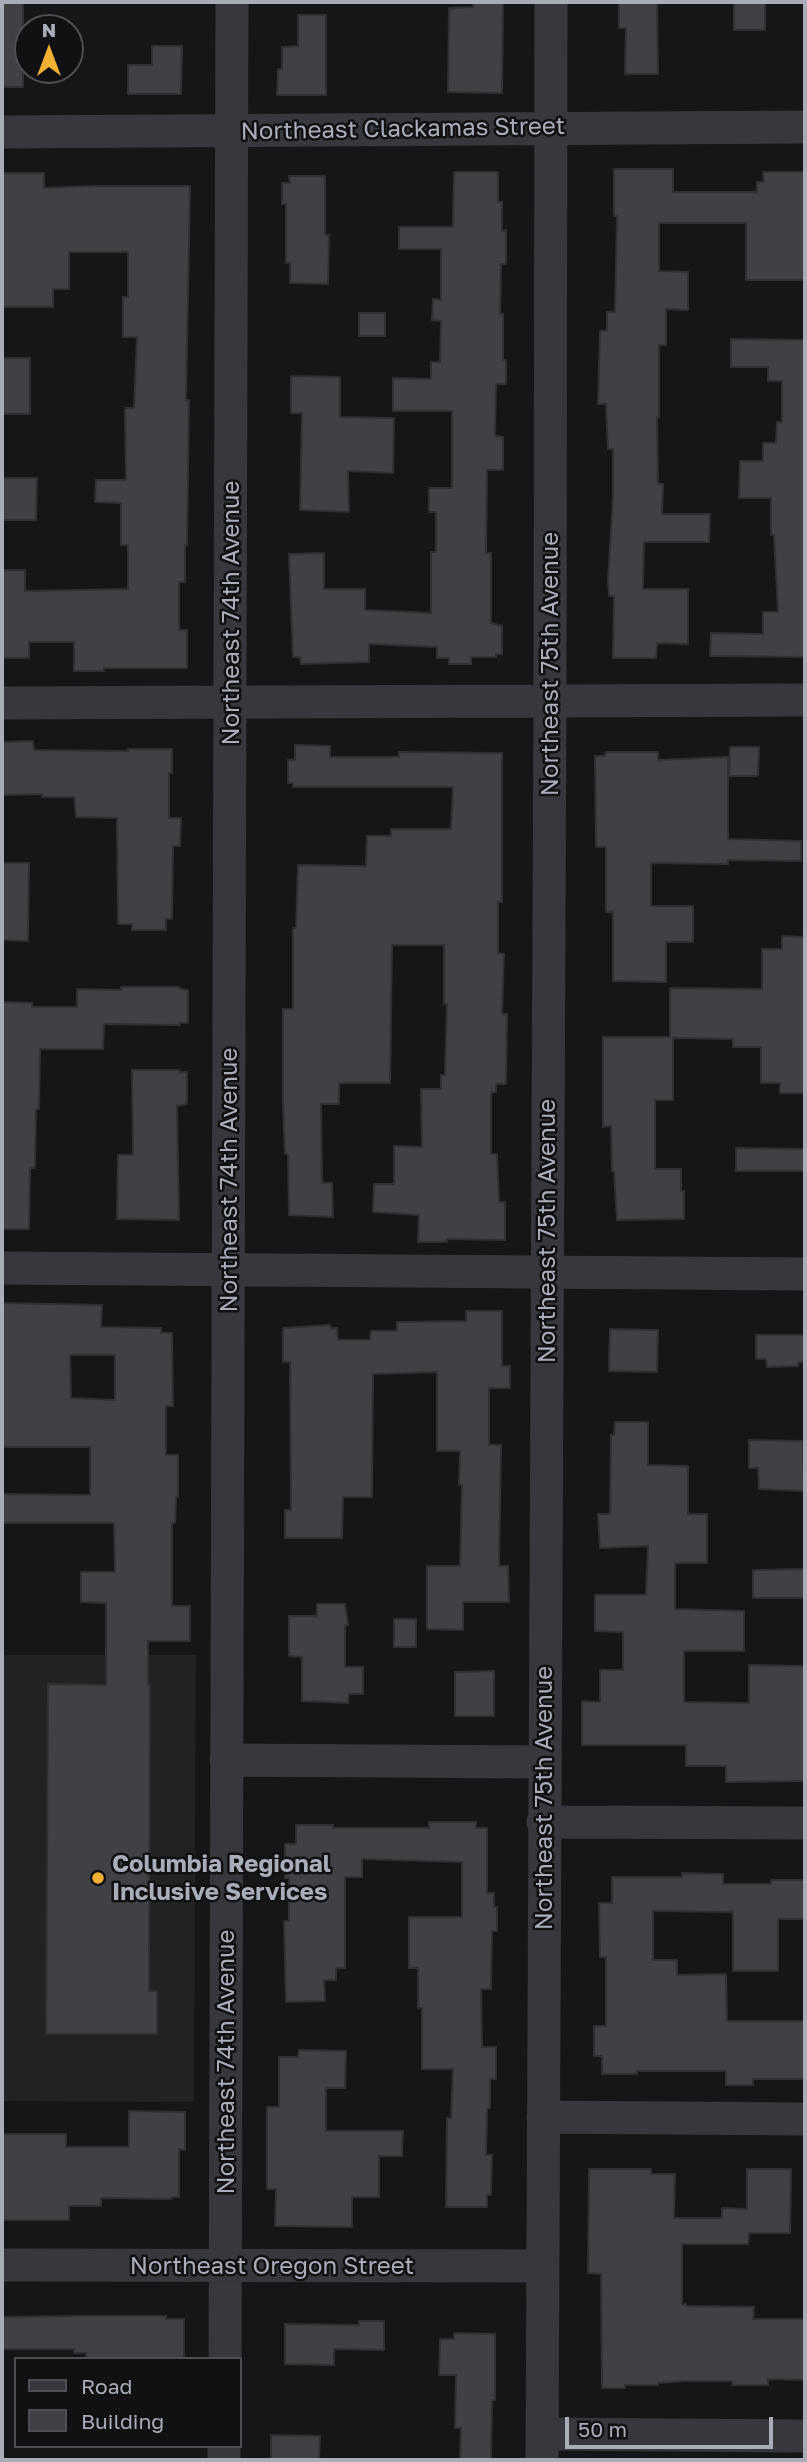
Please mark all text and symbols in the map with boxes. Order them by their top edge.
north arrow [14,14,84,84]
text: N [42,18,56,41]
street label: Northeast Clackamas Street [240,112,566,146]
street label: Northeast 74th Avenue [217,480,245,746]
street label: Northeast 75th Avenue [536,532,564,796]
street label: Northeast 74th Avenue [215,1047,243,1313]
street label: Northeast 75th Avenue [533,1099,561,1363]
street label: Northeast 75th Avenue [530,1666,558,1930]
place label: Columbia Regional Inclusive Services [112,1850,331,1906]
marker: Columbia Regional Inclusive Services [90,1870,106,1886]
street label: Northeast 74th Avenue [212,1929,240,2195]
street label: Northeast Oregon Street [130,2252,414,2280]
legend [14,2357,242,2448]
text: Road [81,2373,132,2399]
scale bar [569,2402,777,2446]
text: Building [81,2408,164,2434]
text: 50 m [578,2416,627,2442]

